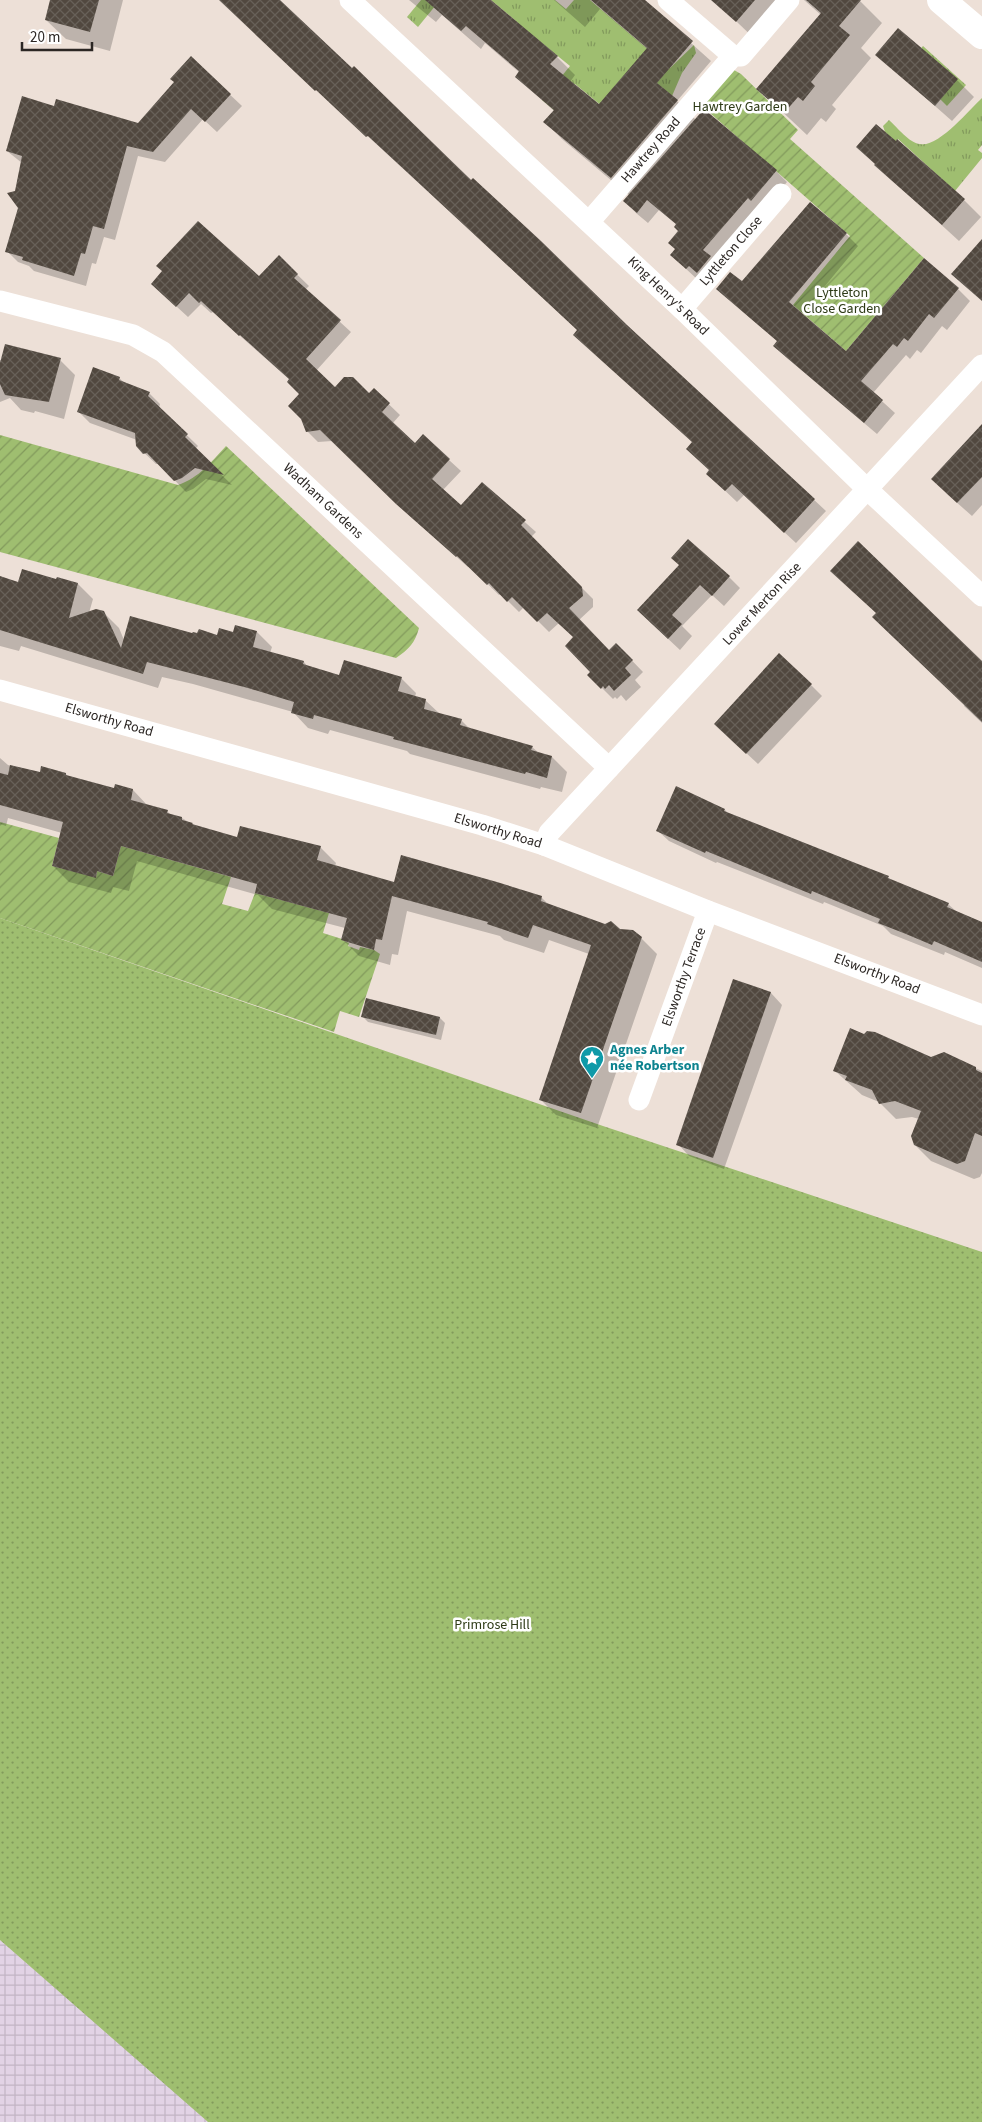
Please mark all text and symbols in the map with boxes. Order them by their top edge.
scale bar [22,20,92,52]
text: 20 m [30,27,60,48]
park label: Hawtrey Garden [693,97,787,117]
street label: Hawtrey Road [617,112,685,188]
street label: Lyttleton Close [695,212,767,290]
street label: King Henry's Road [623,252,713,340]
park label: Lyttleton Close Garden [803,283,881,319]
street label: Wadham Gardens [278,458,368,544]
street label: Lower Merton Rise [718,558,806,650]
street label: Elsworthy Road [62,698,156,742]
street label: Elsworthy Road [452,808,544,854]
street label: Elsworthy Terrace [657,925,711,1029]
street label: Elsworthy Road [831,948,923,1000]
place label: Agnes Arber née Robertson [609,1040,700,1076]
place icon: Agnes Arber née Robertson [579,1045,605,1079]
park label: Primrose Hill [454,1615,530,1635]

